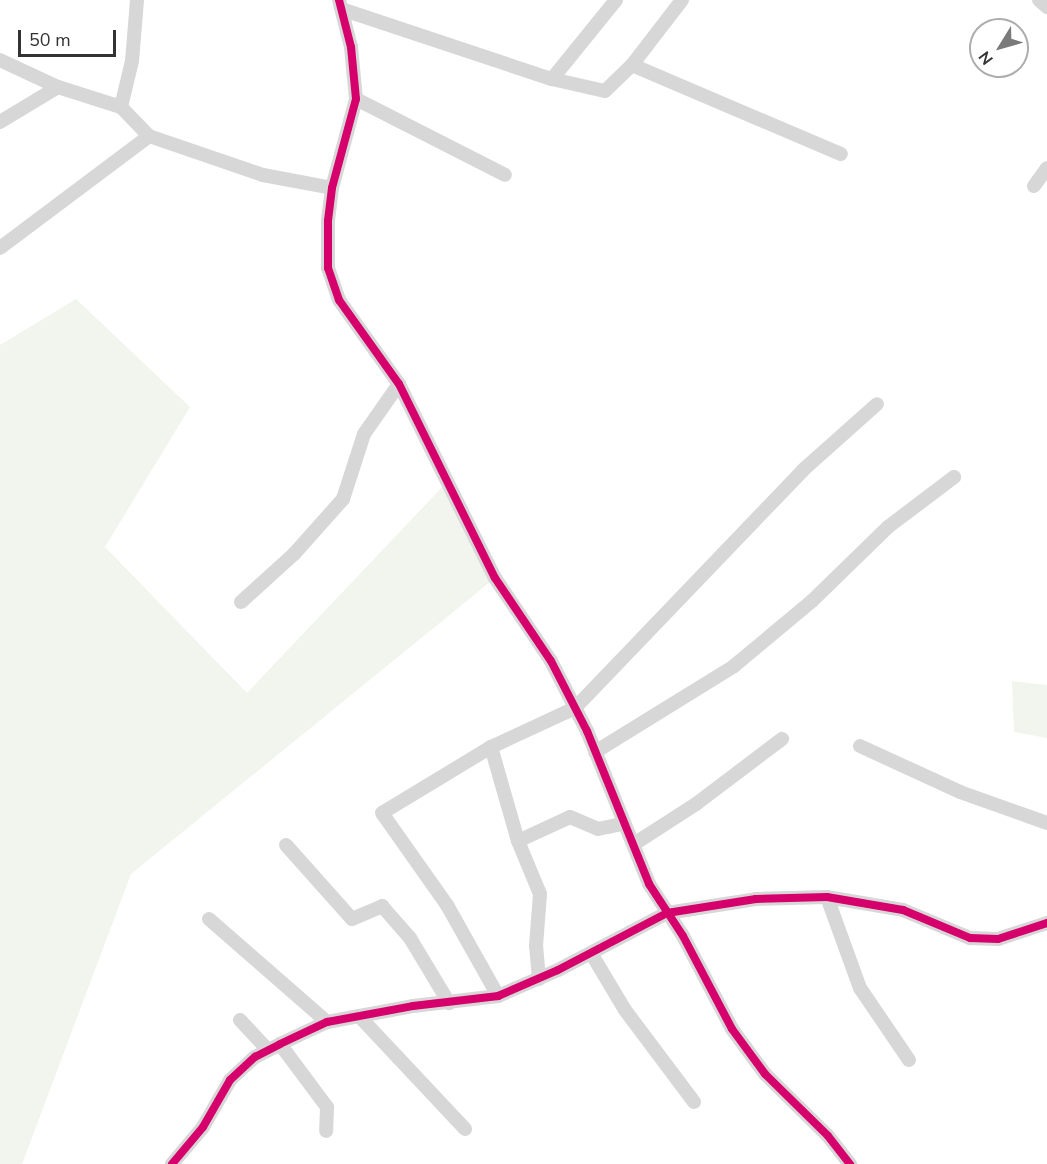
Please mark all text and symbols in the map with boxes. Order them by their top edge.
scale bar [21,18,118,56]
north arrow [969,18,1029,78]
text: 50 m [29,28,71,52]
text: N [974,46,999,69]

